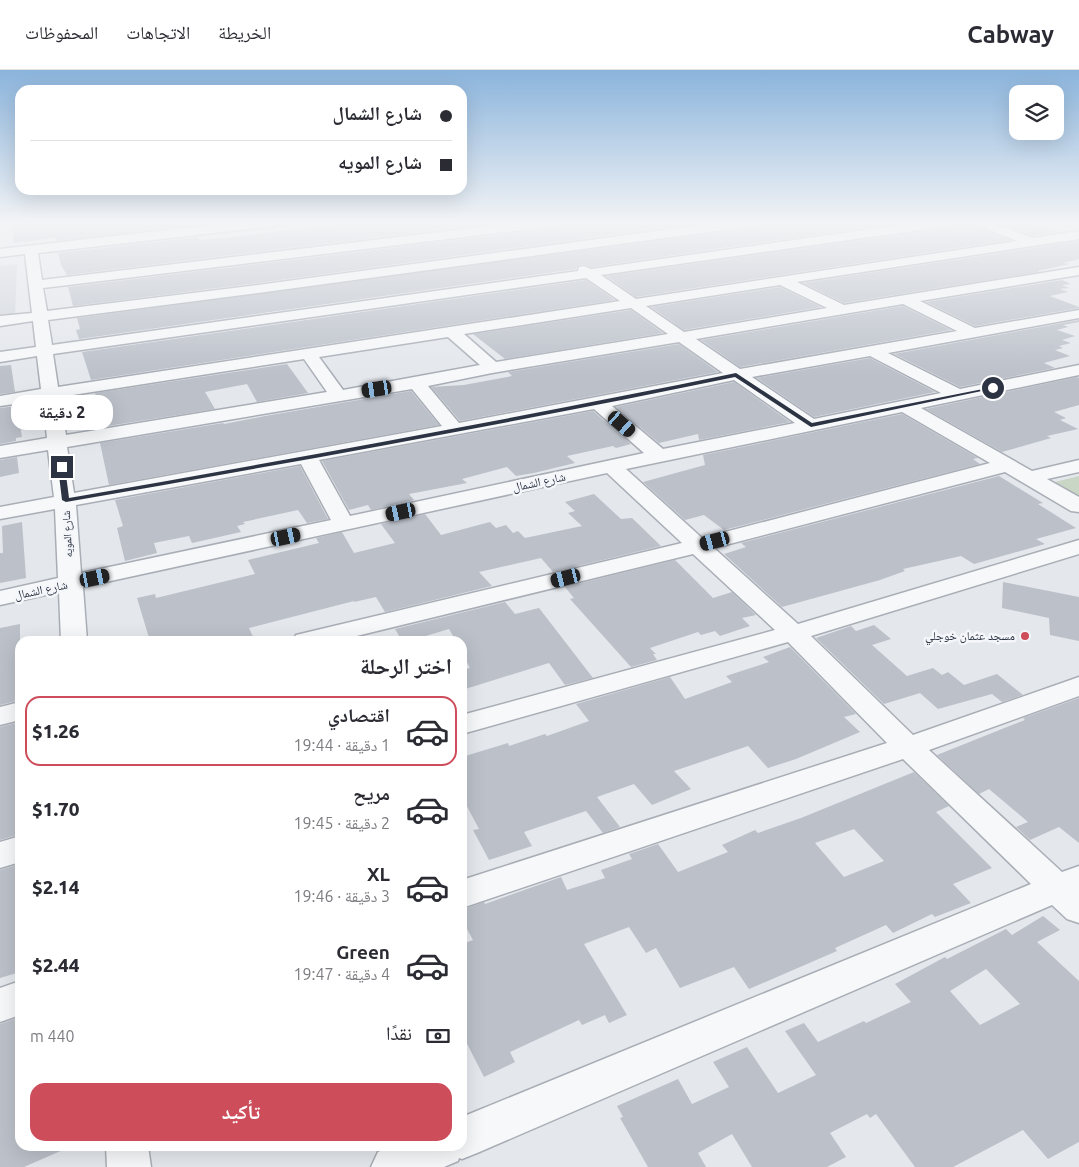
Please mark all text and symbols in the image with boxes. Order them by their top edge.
text: Cabway [967,21,1054,48]
text: المحفوظات [25,22,98,42]
text: الاتجاهات [126,22,190,42]
text: الخريطة [218,22,271,42]
map controls [1009,85,1064,140]
button: layers [1009,85,1064,140]
text: شارع الشمال [332,102,422,124]
text: شارع المويه [338,151,422,173]
route start [982,377,1004,399]
car [361,379,392,399]
callout: 2 دقيقة [11,394,113,430]
text: 2 دقيقة [39,403,85,421]
car [605,408,638,440]
route end [51,456,73,478]
street label: شارع الشمال [511,470,567,495]
car [384,502,417,522]
street label: شارع المويه [60,510,75,558]
car [269,527,302,547]
car [698,530,731,552]
car [549,567,582,589]
car [78,568,111,588]
street label: شارع الشمال [13,578,69,603]
place label: مسجد عثمان خوجلي [925,629,1015,646]
marker: مسجد عثمان خوجلي [1019,630,1031,642]
text: اختر الرحلة [360,653,452,678]
text: اقتصادي [328,704,390,726]
icon: car [405,709,450,754]
text: $1.26 [32,720,80,742]
text: 1 دقيقة · 19:44 [293,736,390,754]
text: مريح [353,782,390,804]
icon: car [405,787,450,832]
text: $1.70 [32,798,80,820]
text: 2 دقيقة · 19:45 [293,814,390,832]
text: XL [367,863,390,885]
icon: car [405,865,450,910]
text: $2.14 [32,876,80,898]
text: 3 دقيقة · 19:46 [293,887,390,905]
text: Green [336,941,390,963]
icon: car [405,943,450,988]
text: $2.44 [32,954,80,976]
text: 4 دقيقة · 19:47 [293,965,390,983]
text: نقدًا [386,1022,412,1044]
icon: cash [424,1022,452,1050]
text: 440 m [30,1027,75,1045]
button: تأكيد [30,1083,452,1141]

